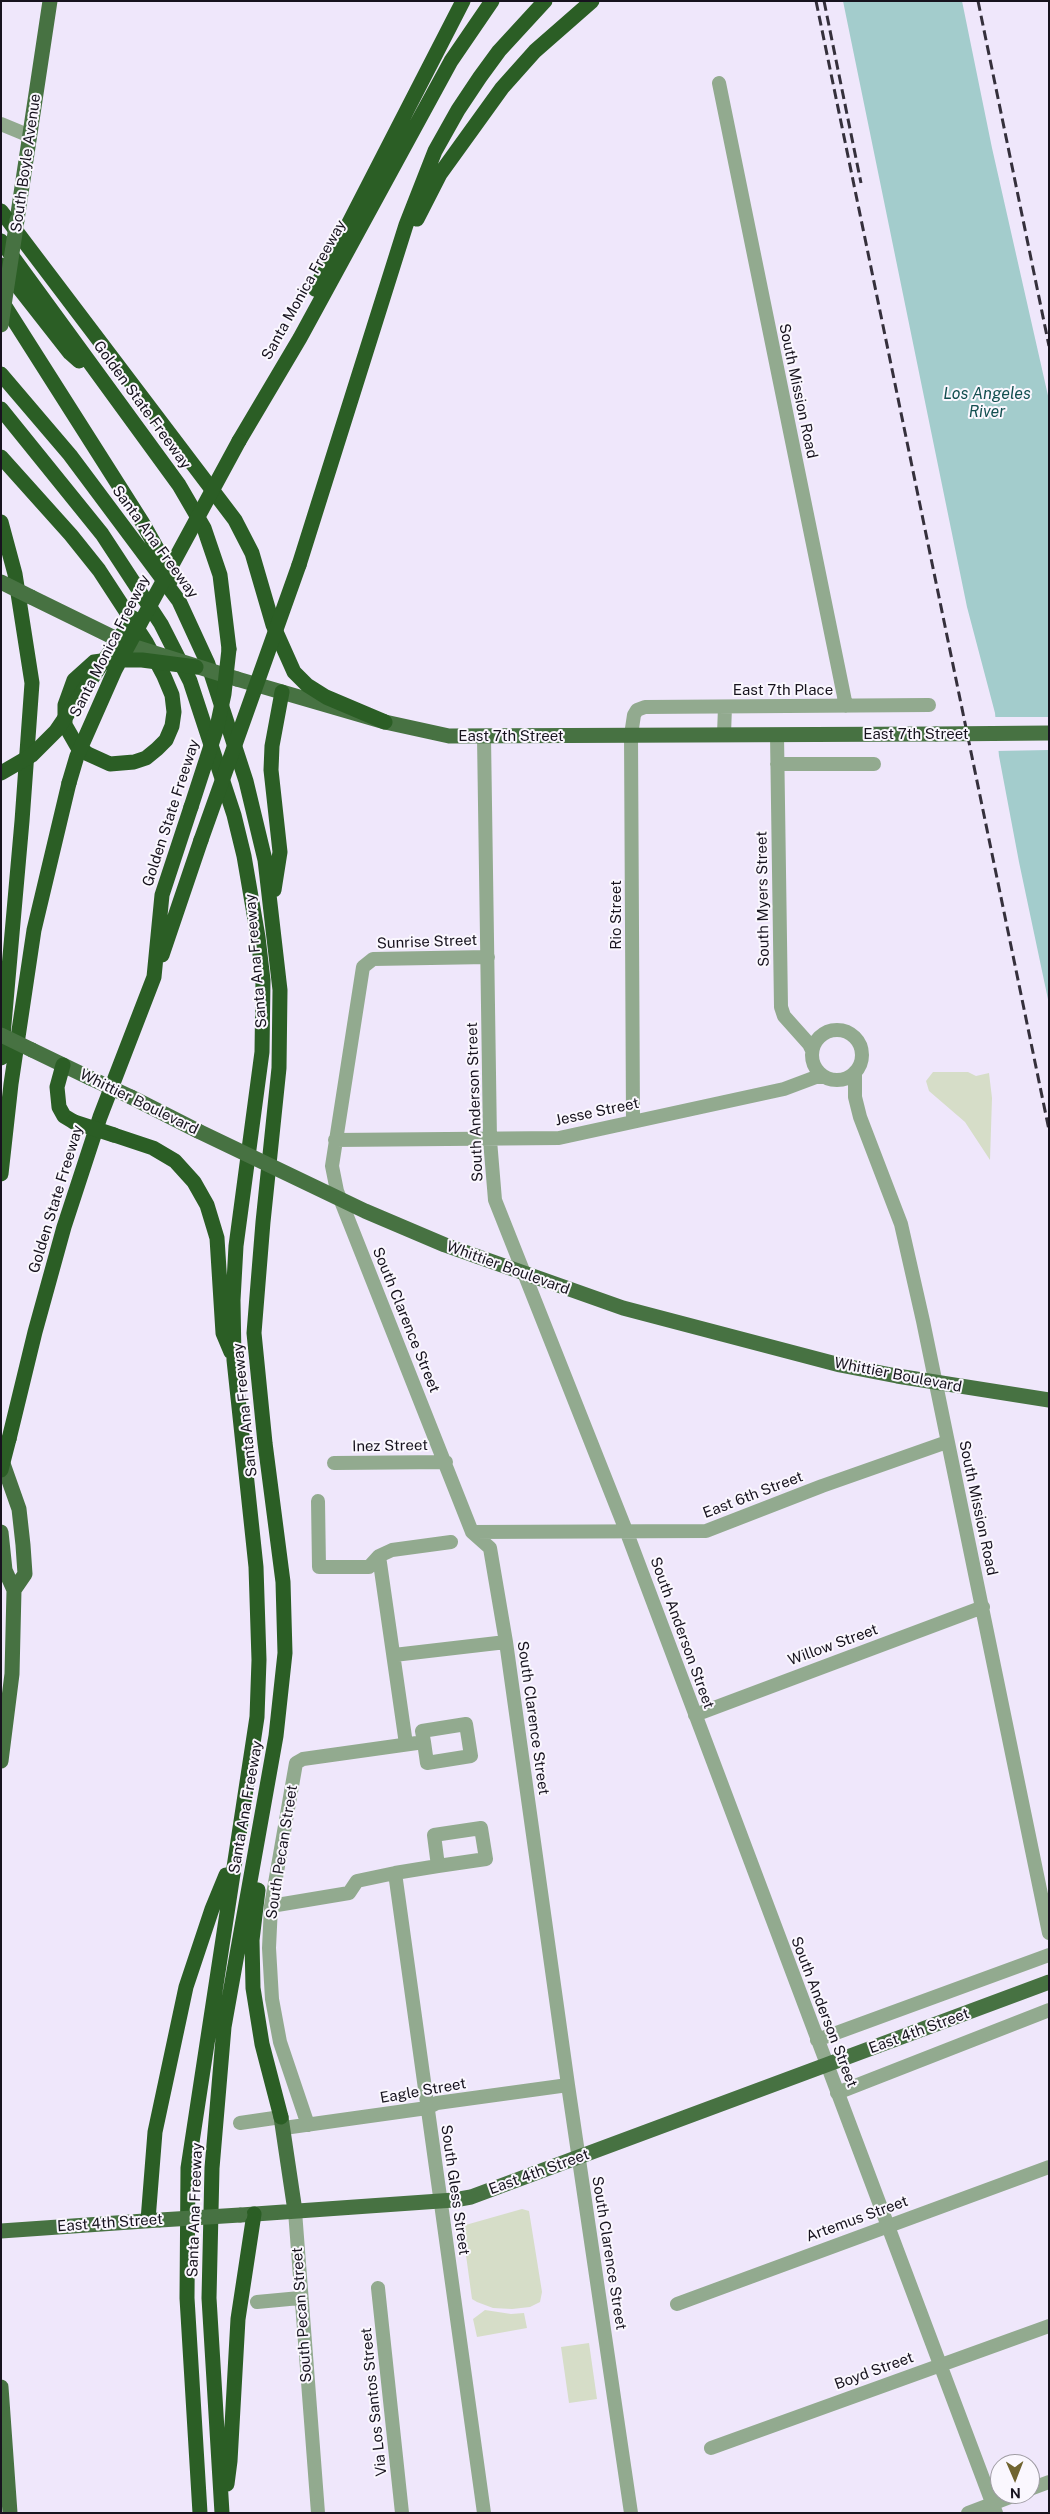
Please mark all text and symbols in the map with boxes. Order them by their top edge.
street label: South Boyle Avenue [7,93,45,233]
street label: Santa Monica Freeway [258,217,350,363]
street label: South Mission Road [775,322,821,460]
street label: Golden State Freeway [90,337,194,473]
water label: Los Angeles River [943,384,1031,422]
street label: Santa Ana Freeway [108,482,202,602]
street label: Santa Monica Freeway [66,572,154,720]
street label: East 7th Place [733,681,833,699]
street label: East 7th Street [863,725,969,743]
street label: East 7th Street [458,727,564,745]
street label: Golden State Freeway [139,737,203,889]
street label: South Myers Street [753,831,773,967]
street label: Rio Street [607,880,625,950]
street label: Santa Ana Freeway [241,893,271,1029]
street label: Sunrise Street [376,931,478,953]
street label: South Anderson Street [463,1022,487,1182]
street label: Whittier Boulevard [77,1066,201,1138]
street label: Jesse Street [553,1094,641,1130]
street label: Golden State Freeway [25,1123,87,1275]
street label: Whittier Boulevard [444,1237,572,1299]
street label: South Clarence Street [369,1245,443,1395]
street label: Santa Ana Freeway [229,1342,261,1478]
street label: Whittier Boulevard [833,1354,963,1396]
street label: Inez Street [352,1436,428,1456]
street label: South Mission Road [955,1439,1001,1577]
street label: East 6th Street [700,1468,806,1522]
street label: South Anderson Street [646,1555,718,1711]
street label: Willow Street [786,1620,880,1670]
street label: South Clarence Street [513,1640,553,1796]
street label: Santa Ana Freeway [225,1739,267,1875]
street label: South Pecan Street [262,1784,302,1920]
street label: South Anderson Street [787,1934,861,2090]
street label: East 4th Street [866,2004,972,2058]
street label: Eagle Street [379,2075,467,2107]
street label: South Gless Street [437,2124,473,2256]
street label: Santa Ana Freeway [184,2142,206,2278]
street label: East 4th Street [486,2145,592,2199]
street label: South Clarence Street [588,2175,630,2331]
street label: Artemus Street [804,2192,910,2246]
street label: East 4th Street [57,2210,163,2236]
street label: South Pecan Street [288,2247,316,2383]
street label: Via Los Santos Street [357,2327,391,2477]
street label: Boyd Street [832,2348,916,2394]
north arrow [990,2454,1040,2504]
text: N [1010,2485,1021,2501]

